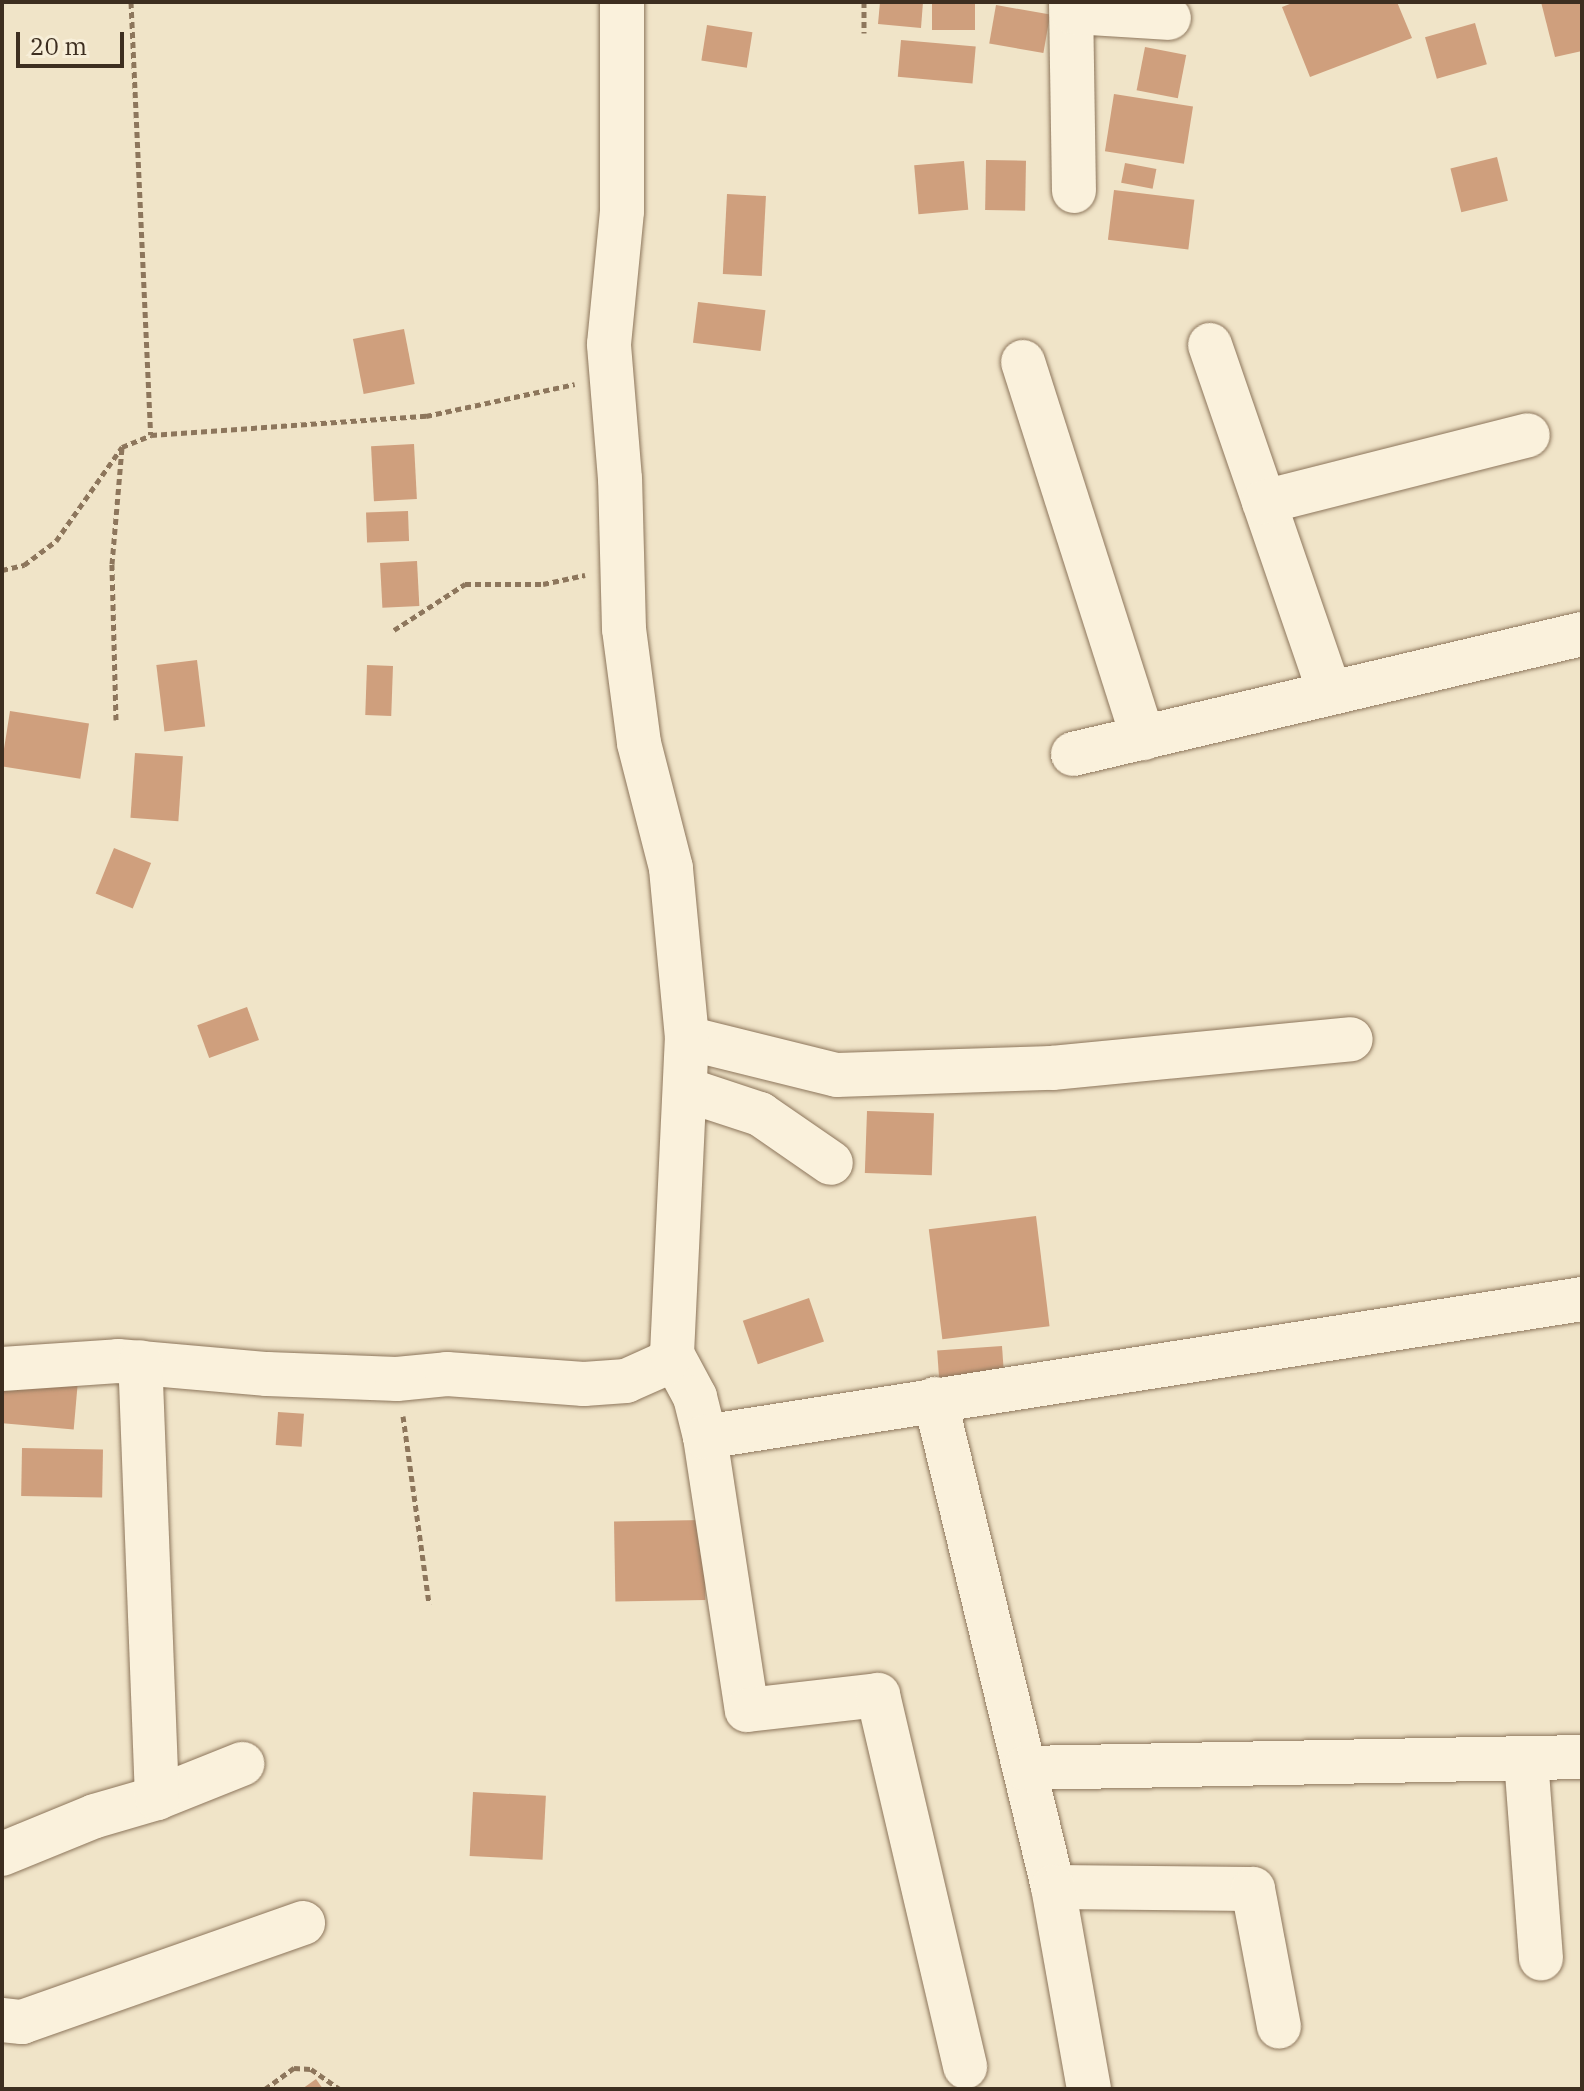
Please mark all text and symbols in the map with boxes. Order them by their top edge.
scale bar [20,16,128,66]
text: 20 m [30,30,87,62]

